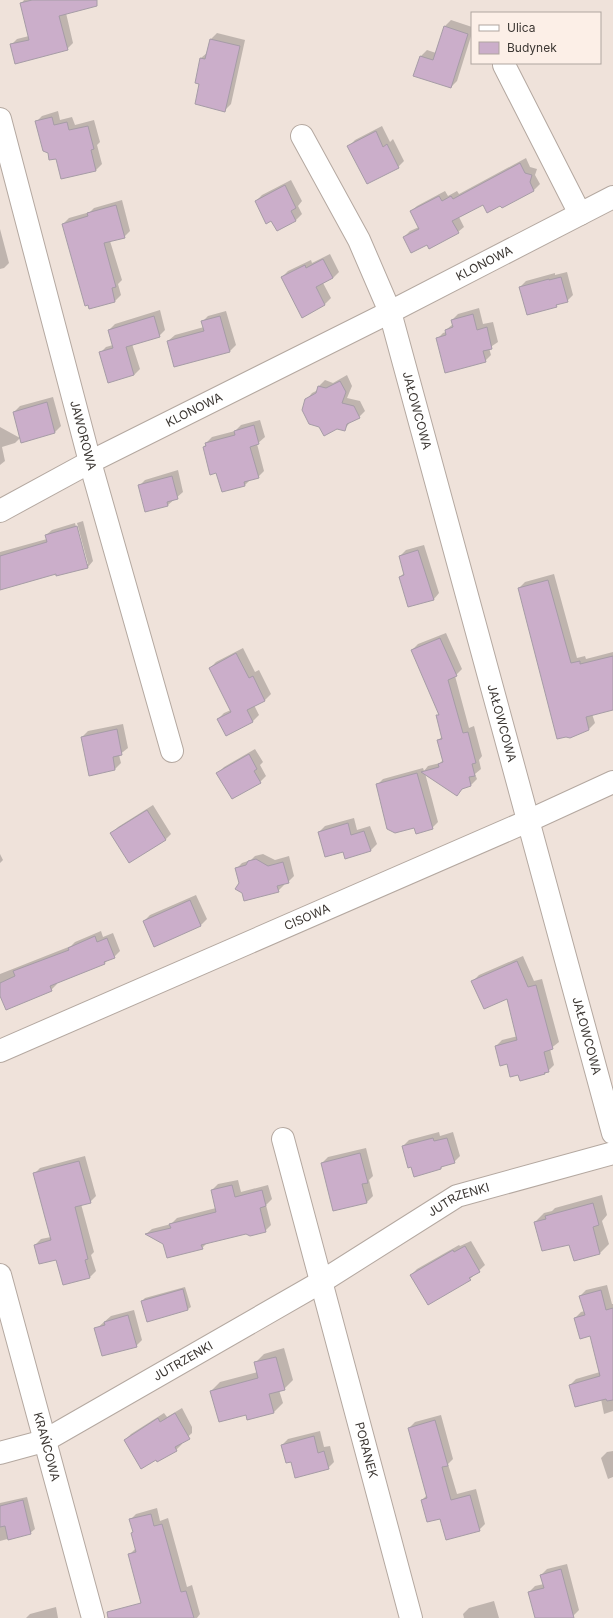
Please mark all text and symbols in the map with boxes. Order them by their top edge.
legend [471,12,601,64]
text: Ulica [507,20,535,35]
text: Budynek [507,40,557,55]
street label: KLONOWA [453,242,515,284]
street label: JAŁOWCOWA [399,370,435,451]
street label: KLONOWA [163,389,225,430]
street label: JAWOROWA [67,399,100,472]
street label: JAŁOWCOWA [484,682,520,764]
street label: CISOWA [282,900,332,933]
street label: JAŁOWCOWA [569,995,605,1076]
street label: JUTRZENKI [425,1179,491,1220]
street label: JUTRZENKI [150,1338,215,1384]
street label: KRAŃCOWA [31,1411,64,1483]
street label: PORANEK [352,1420,381,1480]

